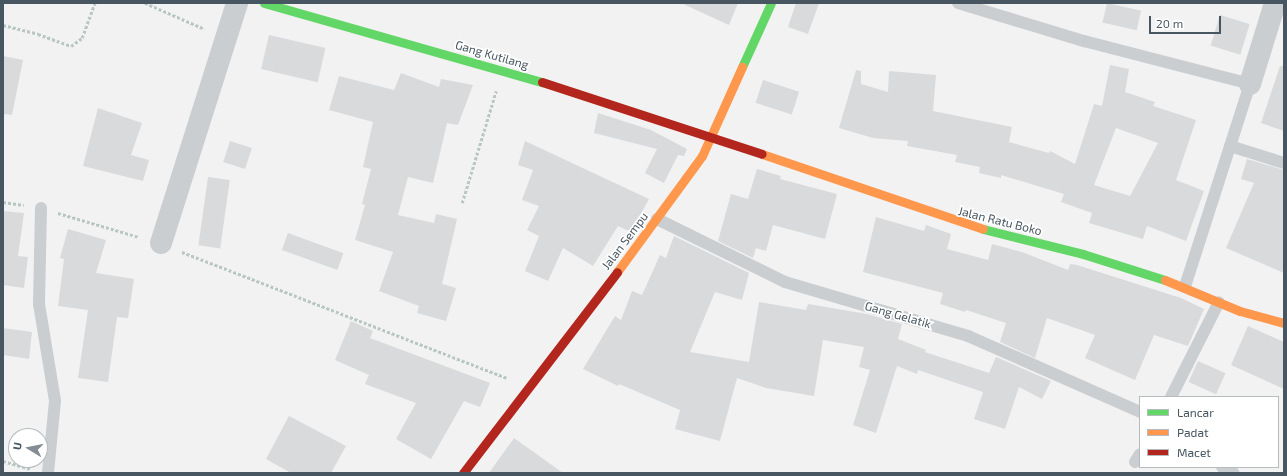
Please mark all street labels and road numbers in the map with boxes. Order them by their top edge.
street label: Gang Kutilang [454,38,530,72]
street label: Jalan Ratu Boko [957,204,1043,238]
street label: Jalan Sempu [599,210,651,272]
street label: Gang Gelatik [863,299,933,331]

